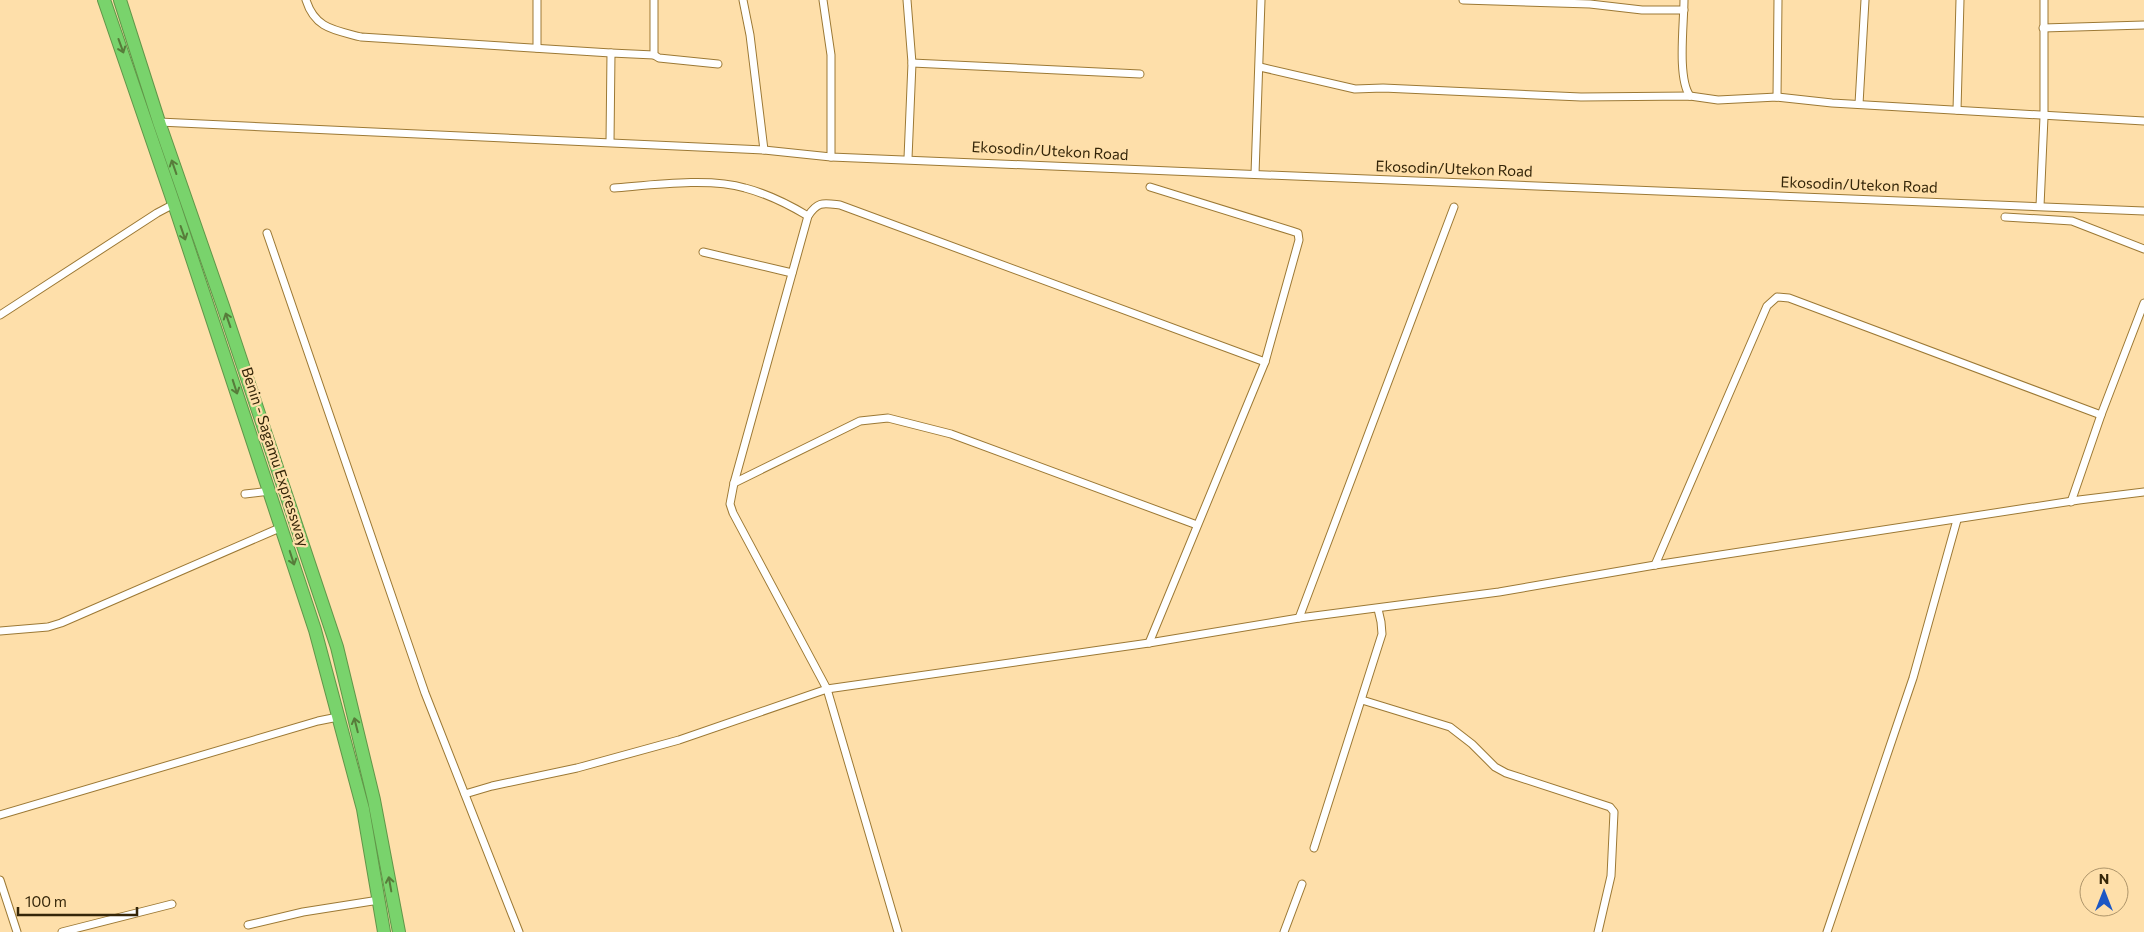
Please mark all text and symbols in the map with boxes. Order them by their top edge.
one-way arrow [117,38,126,53]
street label: Ekosodin/Utekon Road [971,137,1129,163]
street label: Ekosodin/Utekon Road [1375,156,1533,180]
one-way arrow [169,160,178,175]
street label: Ekosodin/Utekon Road [1780,172,1938,196]
one-way arrow [179,225,188,241]
one-way arrow [223,313,232,329]
street label: Benin - Sagamu Expressway [238,365,314,549]
one-way arrow [230,379,240,395]
one-way arrow [287,550,297,566]
one-way arrow [351,718,360,734]
north arrow [2079,867,2129,917]
text: N [2099,870,2109,887]
one-way arrow [385,876,395,892]
scale bar [18,884,136,916]
text: 100 m [25,892,67,910]

